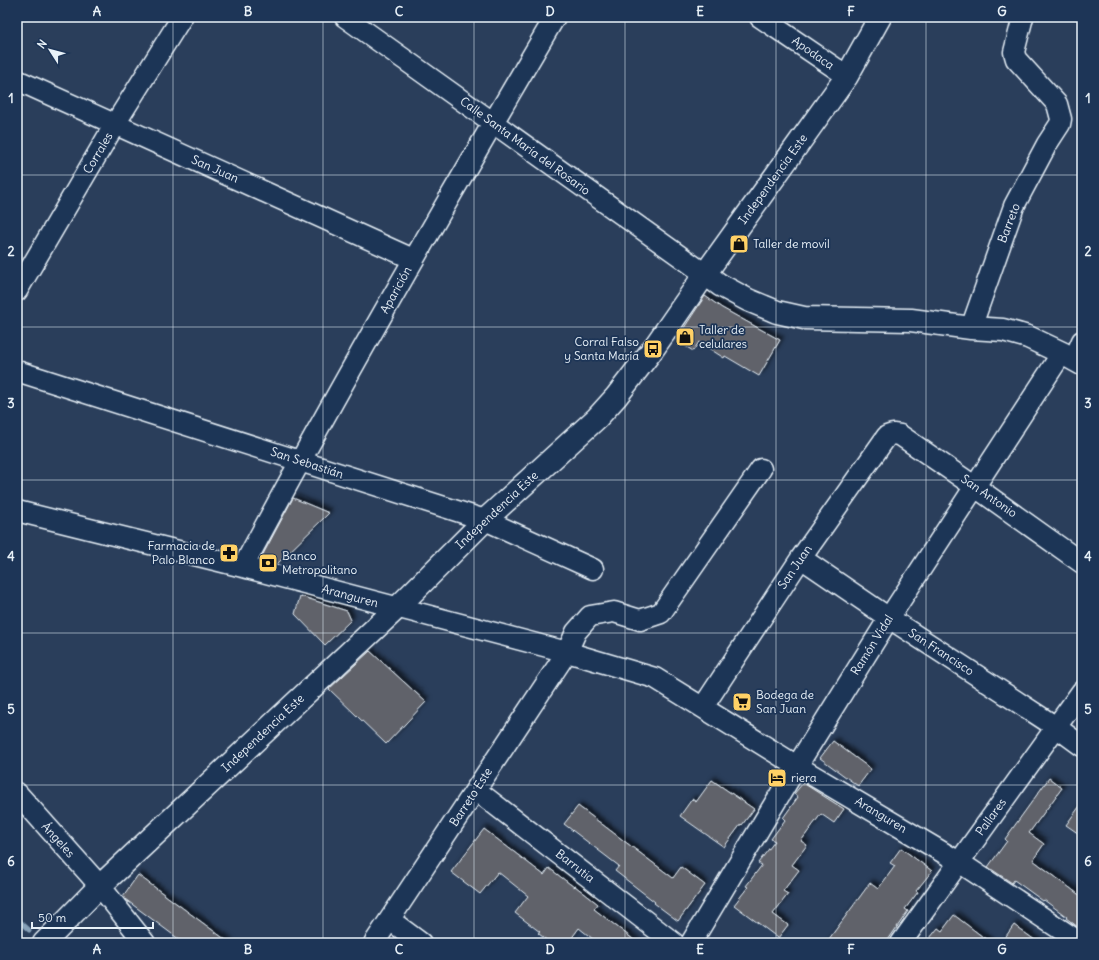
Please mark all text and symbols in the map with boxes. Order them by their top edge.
text: A [93,3,102,20]
text: B [244,3,253,20]
text: C [395,3,404,20]
text: D [545,3,555,20]
text: E [696,3,704,20]
text: F [847,3,855,20]
text: G [997,3,1007,20]
north arrow [30,30,70,70]
street label: Apodaca [789,33,837,73]
text: N [34,37,50,51]
text: 1 [8,90,14,107]
text: 1 [1085,90,1091,107]
street label: Calle Santa María del Rosario [457,93,593,198]
street label: Corrales [79,129,116,176]
street label: Independencia Este [735,131,810,227]
street label: San Juan [189,151,241,186]
street label: Barreto [994,201,1023,245]
shop icon: Taller de movil [728,233,750,255]
place label: Taller de movil [753,236,830,251]
text: 2 [7,243,15,260]
text: 2 [1084,243,1092,260]
street label: Aparición [377,264,415,316]
place label: Taller de celulares [699,322,747,351]
shop icon: Taller de celulares [674,326,696,348]
place label: Corral Falso y Santa María [564,334,639,363]
bus stop icon: Corral Falso y Santa María [642,338,664,360]
text: 3 [7,395,15,412]
text: 3 [1084,395,1092,412]
street label: San Sebastián [269,444,346,481]
street label: Independencia Este [452,467,541,552]
street label: San Antonio [958,471,1020,521]
place label: Farmacia de Palo Blanco [148,538,215,567]
pharmacy icon: Farmacia de Palo Blanco [218,542,240,564]
street label: San Juan [774,542,815,592]
text: 4 [7,548,15,565]
place label: Banco Metropolitano [282,548,357,577]
text: 4 [1084,548,1092,565]
bank icon: Banco Metropolitano [257,552,279,574]
street label: Aranguren [320,581,380,610]
street label: Ramón Vidal [847,612,896,678]
street label: San Francisco [906,625,977,678]
place label: Bodega de San Juan [756,687,814,716]
street label: Independencia Este [218,690,307,775]
supermarket icon: Bodega de San Juan [731,691,753,713]
text: 5 [7,701,15,718]
text: 5 [1084,701,1092,718]
street label: Barreto Este [446,764,495,829]
hotel icon: riera [766,767,788,789]
place label: riera [791,770,817,785]
street label: Aranguren [853,793,910,836]
street label: Pallares [972,795,1009,838]
street label: Ángeles [39,819,78,860]
street label: Barrutia [553,846,598,885]
text: 6 [7,853,15,870]
text: 6 [1084,853,1092,870]
scale bar [32,904,153,930]
text: 50 m [38,910,67,925]
text: A [93,941,102,958]
text: B [244,941,253,958]
text: C [395,941,404,958]
text: D [545,941,555,958]
text: E [696,941,704,958]
text: F [847,941,855,958]
text: G [997,941,1007,958]

